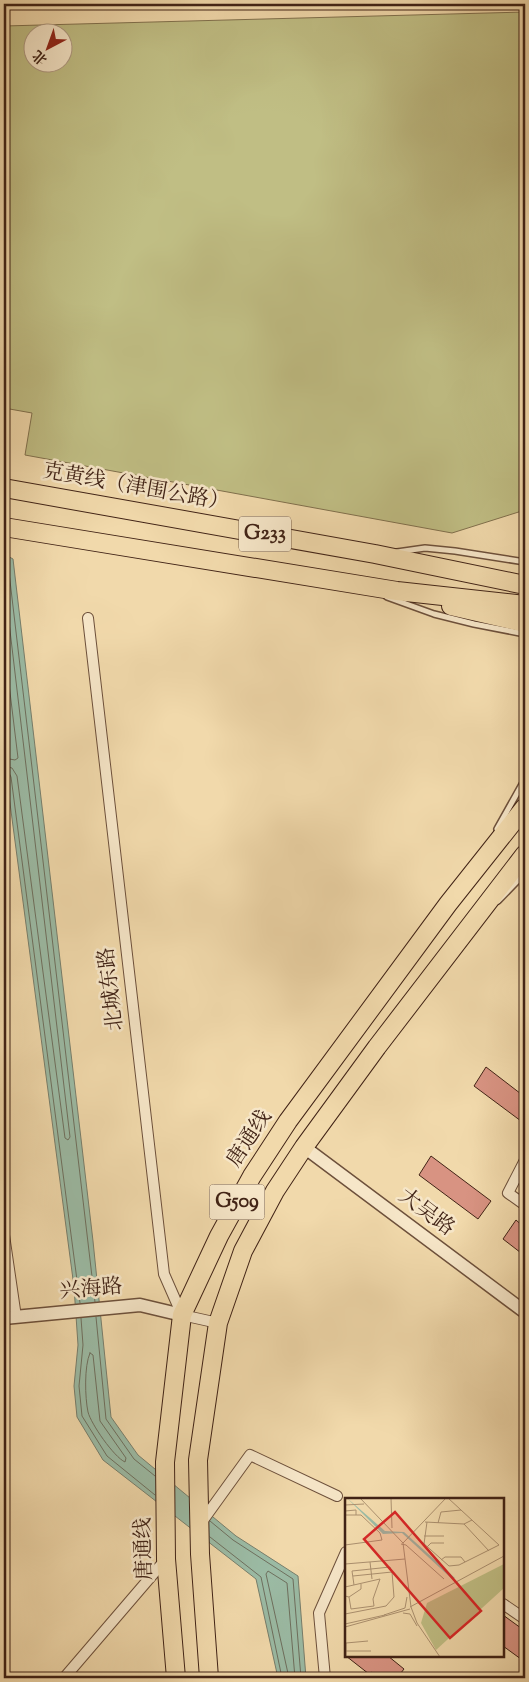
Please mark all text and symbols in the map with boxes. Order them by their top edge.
north arrow [22,22,72,72]
text: 北 [29,44,53,68]
street label: 克黄线（津围公路） [40,457,232,519]
road number: G233 [239,516,291,552]
street label: 北城东路 [92,945,132,1033]
street label: 唐通线 [220,1104,280,1174]
street label: 大吴路 [392,1182,460,1244]
road number: G509 [210,1184,264,1220]
street label: 兴海路 [58,1272,124,1308]
inset map [345,1498,504,1657]
street label: 唐通线 [129,1517,161,1581]

